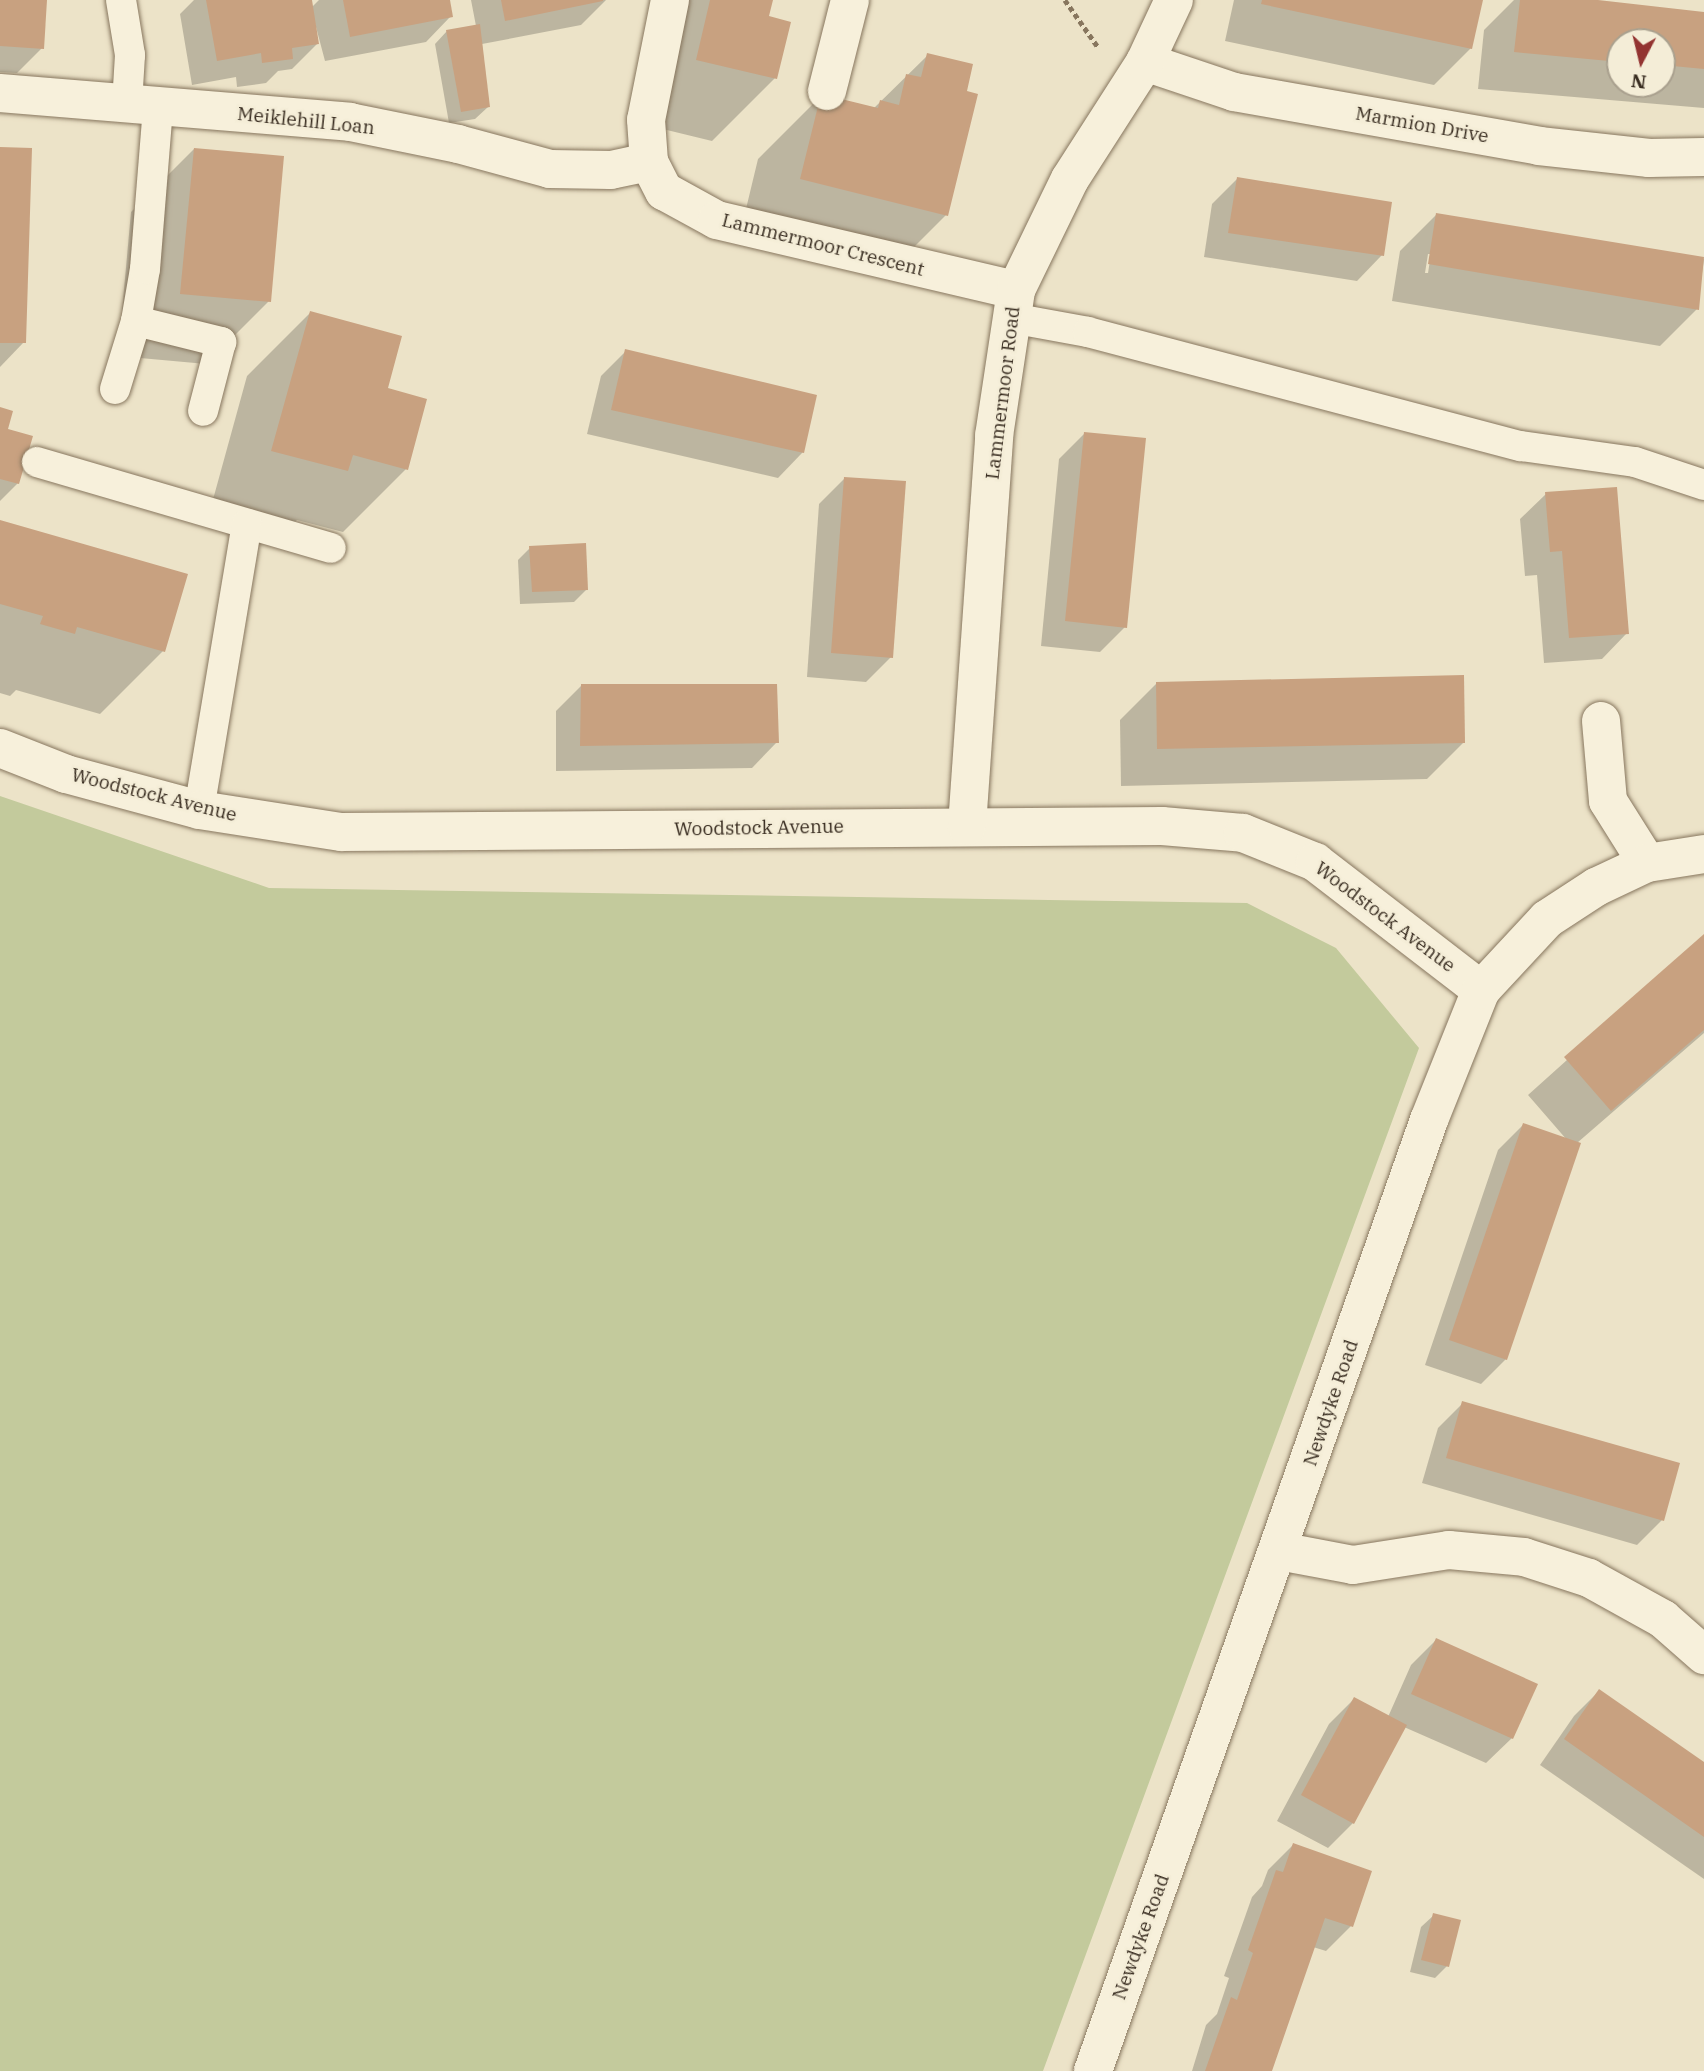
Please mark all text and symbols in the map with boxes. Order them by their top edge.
north arrow [1606,28,1676,98]
text: N [1630,69,1648,95]
street label: Meiklehill Loan [236,102,376,140]
street label: Marmion Drive [1354,102,1490,148]
street label: Lammermoor Crescent [720,209,926,281]
street label: Lammermoor Road [981,305,1025,481]
street label: Woodstock Avenue [69,763,239,827]
street label: Woodstock Avenue [674,815,844,841]
street label: Woodstock Avenue [1310,857,1460,977]
street label: Newdyke Road [1299,1337,1363,1469]
street label: Newdyke Road [1108,1871,1174,2003]

